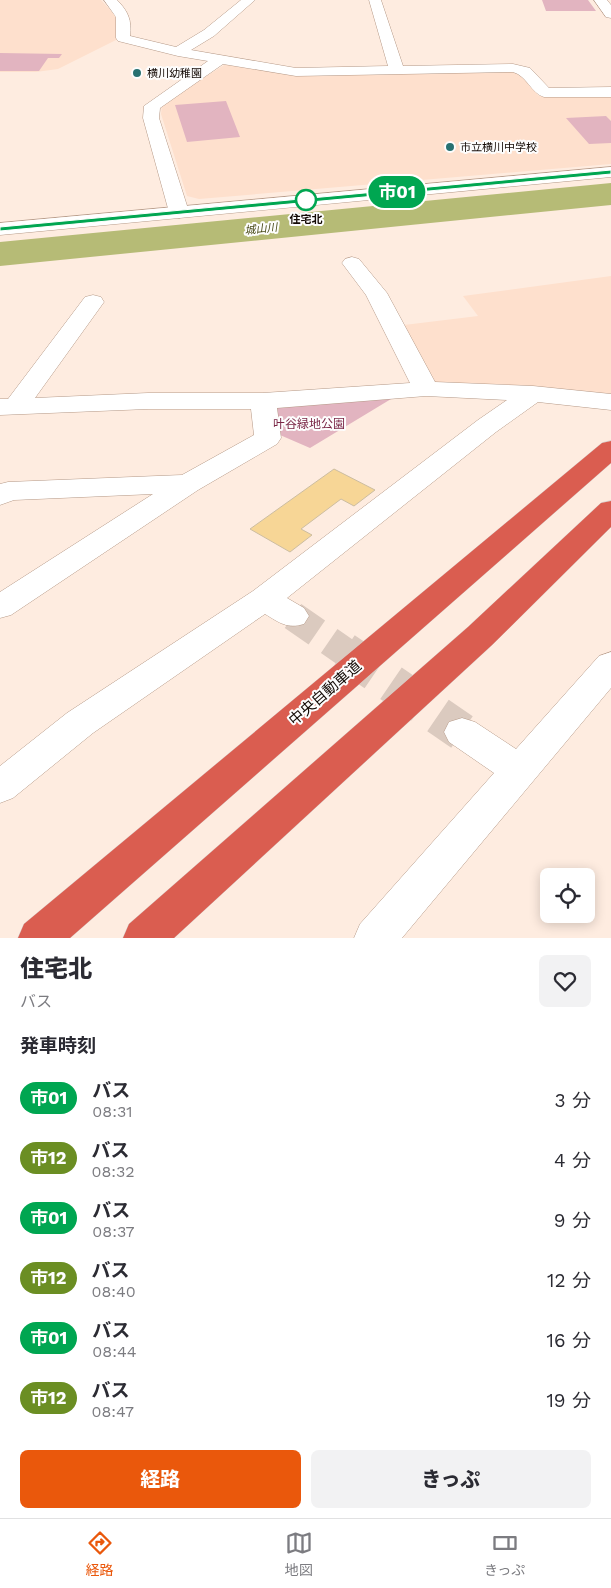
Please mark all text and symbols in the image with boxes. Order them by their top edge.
marker: 横川幼稚園 [131,67,143,79]
place label: 横川幼稚園 [147,67,202,80]
marker: 市立横川中学校 [444,141,456,153]
place label: 市立横川中学校 [460,141,537,154]
line badge: 市01 [368,176,426,208]
text: 市01 [378,181,416,202]
marker: 住宅北 [295,189,317,211]
place label: 住宅北 [290,213,323,226]
water label: 城山川 [244,221,279,237]
park label: 叶谷緑地公園 [273,417,345,431]
street label: 中央自動車道 [285,657,365,729]
map controls [540,868,595,923]
button: locate [540,868,595,923]
text: 住宅北 [20,955,92,983]
button: heart [539,955,591,1007]
text: バス [20,992,52,1011]
text: 発車時刻 [20,1034,96,1057]
text: バス [92,1079,130,1102]
text: 市01 [30,1087,67,1108]
text: 3 分 [554,1089,591,1112]
text: 08:31 [92,1102,132,1121]
text: バス [92,1139,130,1162]
text: 市12 [30,1147,67,1168]
text: 4 分 [554,1149,591,1172]
text: 08:32 [92,1162,135,1181]
text: バス [92,1199,130,1222]
text: 市01 [30,1207,67,1228]
text: 9 分 [554,1209,591,1232]
text: 08:37 [92,1222,135,1241]
text: バス [92,1259,130,1282]
text: 市12 [30,1267,67,1288]
text: 12 分 [547,1269,591,1292]
text: 08:40 [92,1282,136,1301]
text: バス [92,1319,130,1342]
text: 市01 [30,1327,67,1348]
text: 16 分 [547,1329,591,1352]
text: 08:44 [92,1342,136,1361]
text: バス [92,1379,130,1402]
text: 市12 [30,1387,67,1408]
text: 19 分 [546,1389,591,1412]
text: 08:47 [92,1402,134,1421]
button: 経路 [20,1450,301,1508]
button: きっぷ [311,1450,591,1508]
tab: 経路 [86,1529,114,1579]
tab: 地図 [285,1529,313,1579]
tab: きっぷ [484,1529,525,1579]

